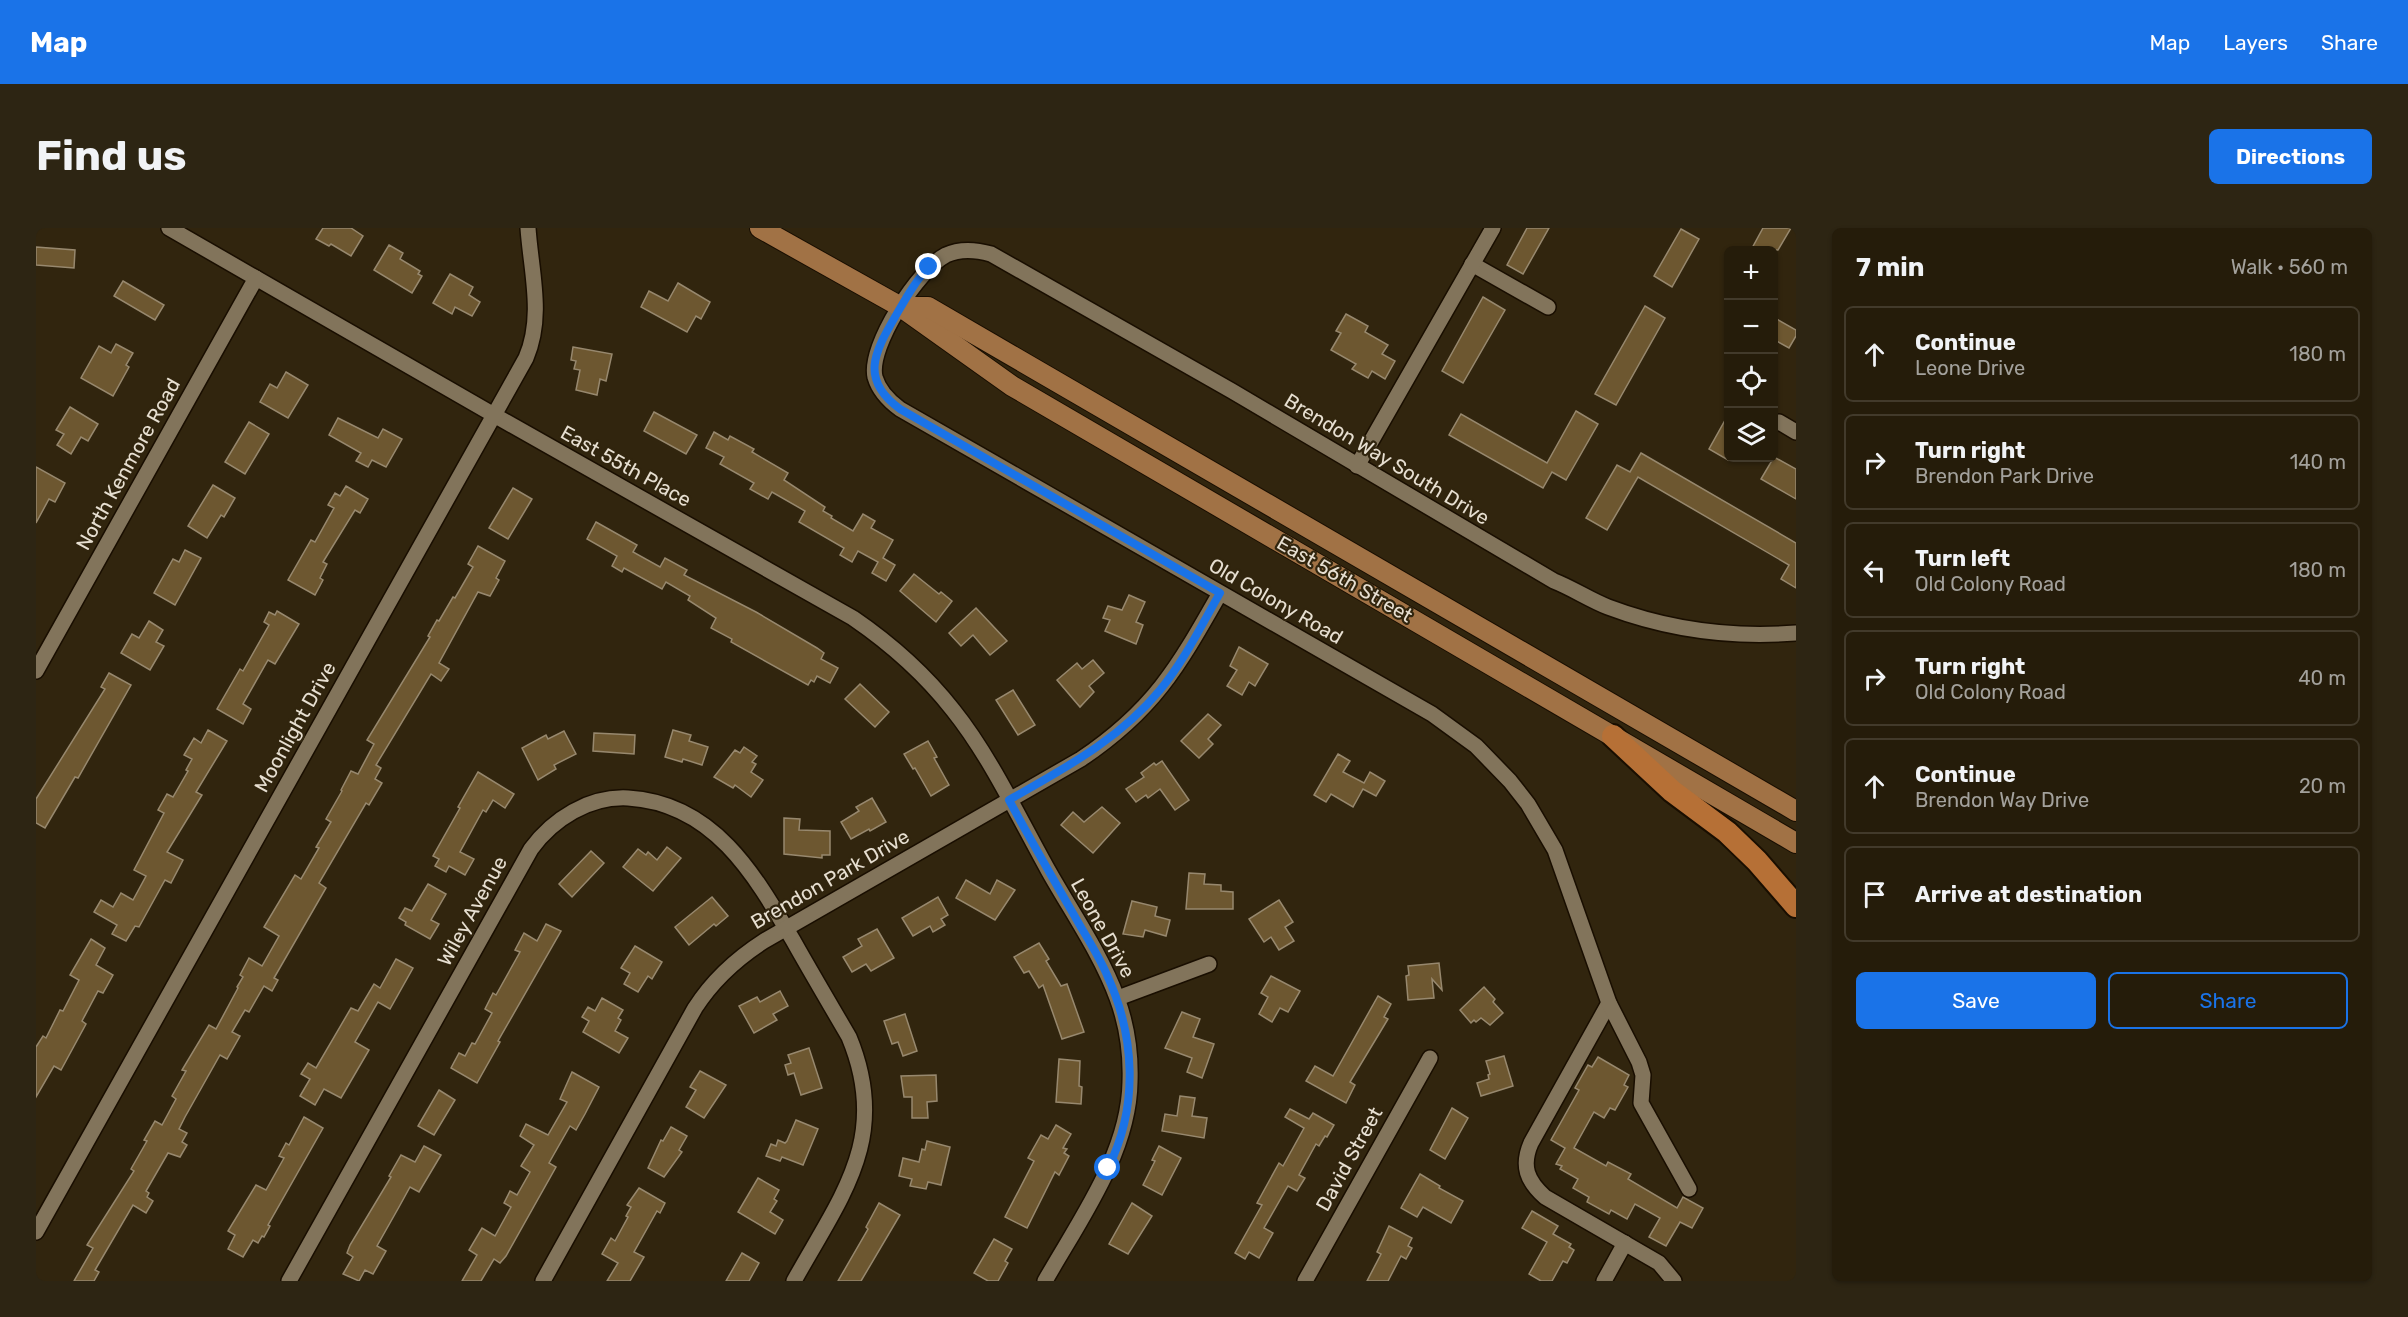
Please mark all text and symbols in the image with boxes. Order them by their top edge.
text: Map [30,26,87,59]
text: Map [2149,30,2190,55]
text: Layers [2223,30,2288,55]
text: Share [2321,30,2378,55]
button: Directions [2209,129,2372,184]
text: Find us [36,131,187,181]
map controls [1724,246,1778,462]
button: + [1724,246,1778,300]
text: 7 min [1856,252,1924,283]
route end [915,253,941,279]
text: Walk · 560 m [2231,255,2348,279]
button: − [1724,300,1778,354]
text: Continue [1915,329,2016,356]
icon: ahead [1858,338,1891,371]
text: 180 m [2289,342,2346,366]
button: locate [1724,354,1778,408]
text: Leone Drive [1915,356,2025,380]
street label: North Kenmore Road [71,374,185,554]
street label: Brendon Way South Drive [1280,388,1494,530]
button: layers [1724,408,1778,462]
street label: East 55th Place [556,420,696,512]
text: Turn right [1915,437,2025,464]
icon: right [1858,446,1891,479]
text: 140 m [2290,450,2346,474]
text: Brendon Park Drive [1915,464,2094,488]
street label: East 56th Street [1273,530,1417,628]
text: Turn left [1915,545,2010,572]
street label: Old Colony Road [1205,553,1347,649]
icon: left [1858,554,1891,587]
text: 180 m [2289,558,2346,582]
text: Old Colony Road [1915,572,2066,596]
text: Turn right [1915,653,2025,680]
street label: Moonlight Drive [249,658,341,796]
icon: right [1858,662,1891,695]
text: 40 m [2298,666,2346,690]
text: Old Colony Road [1915,680,2066,704]
text: Continue [1915,761,2016,788]
icon: ahead [1858,770,1891,803]
text: 20 m [2299,774,2346,798]
text: Brendon Way Drive [1915,788,2089,812]
street label: Brendon Park Drive [747,824,913,934]
street label: Wiley Avenue [432,852,512,970]
street label: Leone Drive [1066,874,1140,982]
icon: arrive [1858,878,1891,911]
text: Arrive at destination [1915,881,2142,908]
button: Save [1856,972,2096,1029]
button: Share [2108,972,2348,1029]
street label: David Street [1311,1103,1387,1215]
route start [1094,1154,1120,1180]

